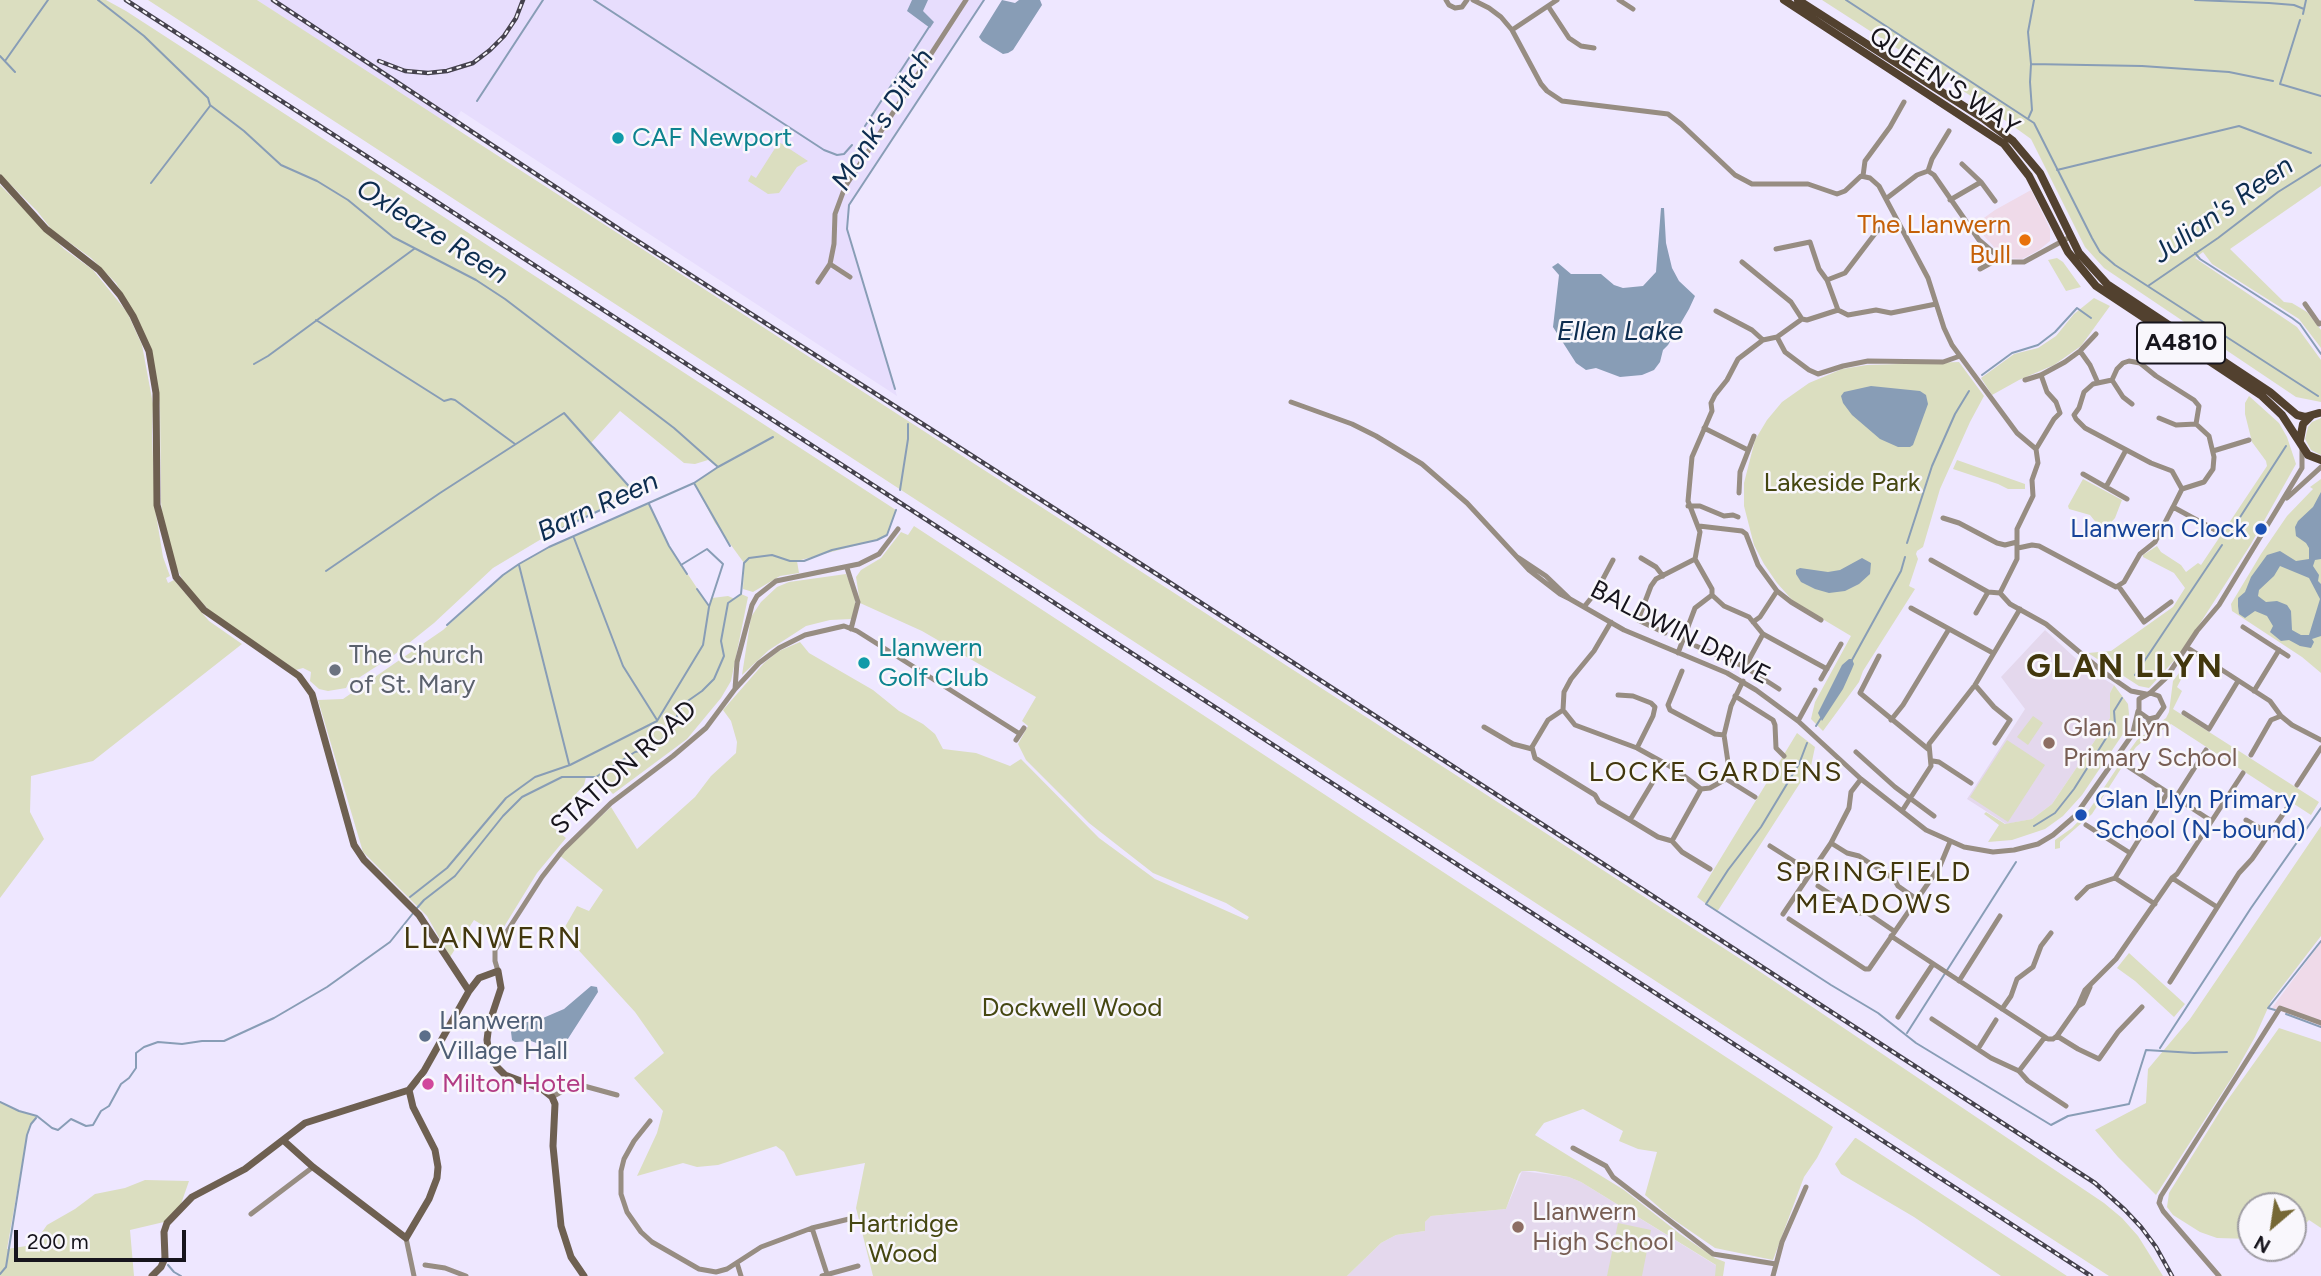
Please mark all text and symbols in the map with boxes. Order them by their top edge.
street label: QUEEN'S WAY [1863,20,2025,144]
water label: Monk's Ditch [825,43,941,197]
place label: CAF Newport [632,122,792,154]
marker: CAF Newport [610,130,626,146]
water label: Julian's Reen [2146,149,2300,271]
water label: Oxleaze Reen [350,172,514,292]
place label: The Llanwern Bull [1857,209,2011,270]
marker: The Llanwern Bull [2017,232,2033,248]
water label: Ellen Lake [1557,315,1683,349]
road number: A4810 [2137,322,2225,364]
water label: Barn Reen [532,464,664,550]
park label: Lakeside Park [1764,467,1920,499]
place label: Llanwern Clock [2070,513,2247,545]
marker: Llanwern Clock [2253,521,2269,537]
street label: BALDWIN DRIVE [1585,574,1775,692]
place label: Llanwern Golf Club [878,632,989,694]
place label: The Church of St. Mary [349,639,484,700]
district label: GLAN LLYN [2027,647,2223,687]
marker: Llanwern Golf Club [856,655,872,671]
marker: The Church of St. Mary [327,662,343,678]
street label: STATION ROAD [545,694,703,842]
place label: Glan Llyn Primary School [2063,712,2237,774]
marker: Glan Llyn Primary School [2041,735,2057,751]
district label: LOCKE GARDENS [1590,756,1842,790]
place label: Glan Llyn Primary School (N-bound) [2095,784,2306,846]
marker: Glan Llyn Primary School (N-bound) [2073,807,2089,823]
district label: SPRINGFIELD MEADOWS [1777,856,1971,922]
district label: LLANWERN [404,921,582,957]
park label: Dockwell Wood [981,992,1163,1024]
place label: Llanwern Village Hall [439,1005,568,1066]
marker: Llanwern Village Hall [417,1028,433,1044]
place label: Milton Hotel [442,1068,586,1100]
marker: Milton Hotel [420,1076,436,1092]
north arrow [2237,1192,2307,1262]
place label: Llanwern High School [1532,1196,1674,1258]
park label: Hartridge Wood [848,1208,958,1270]
scale bar [18,1216,189,1260]
marker: Llanwern High School [1510,1219,1526,1235]
text: 200 m [27,1229,89,1254]
text: N [2251,1230,2275,1258]

